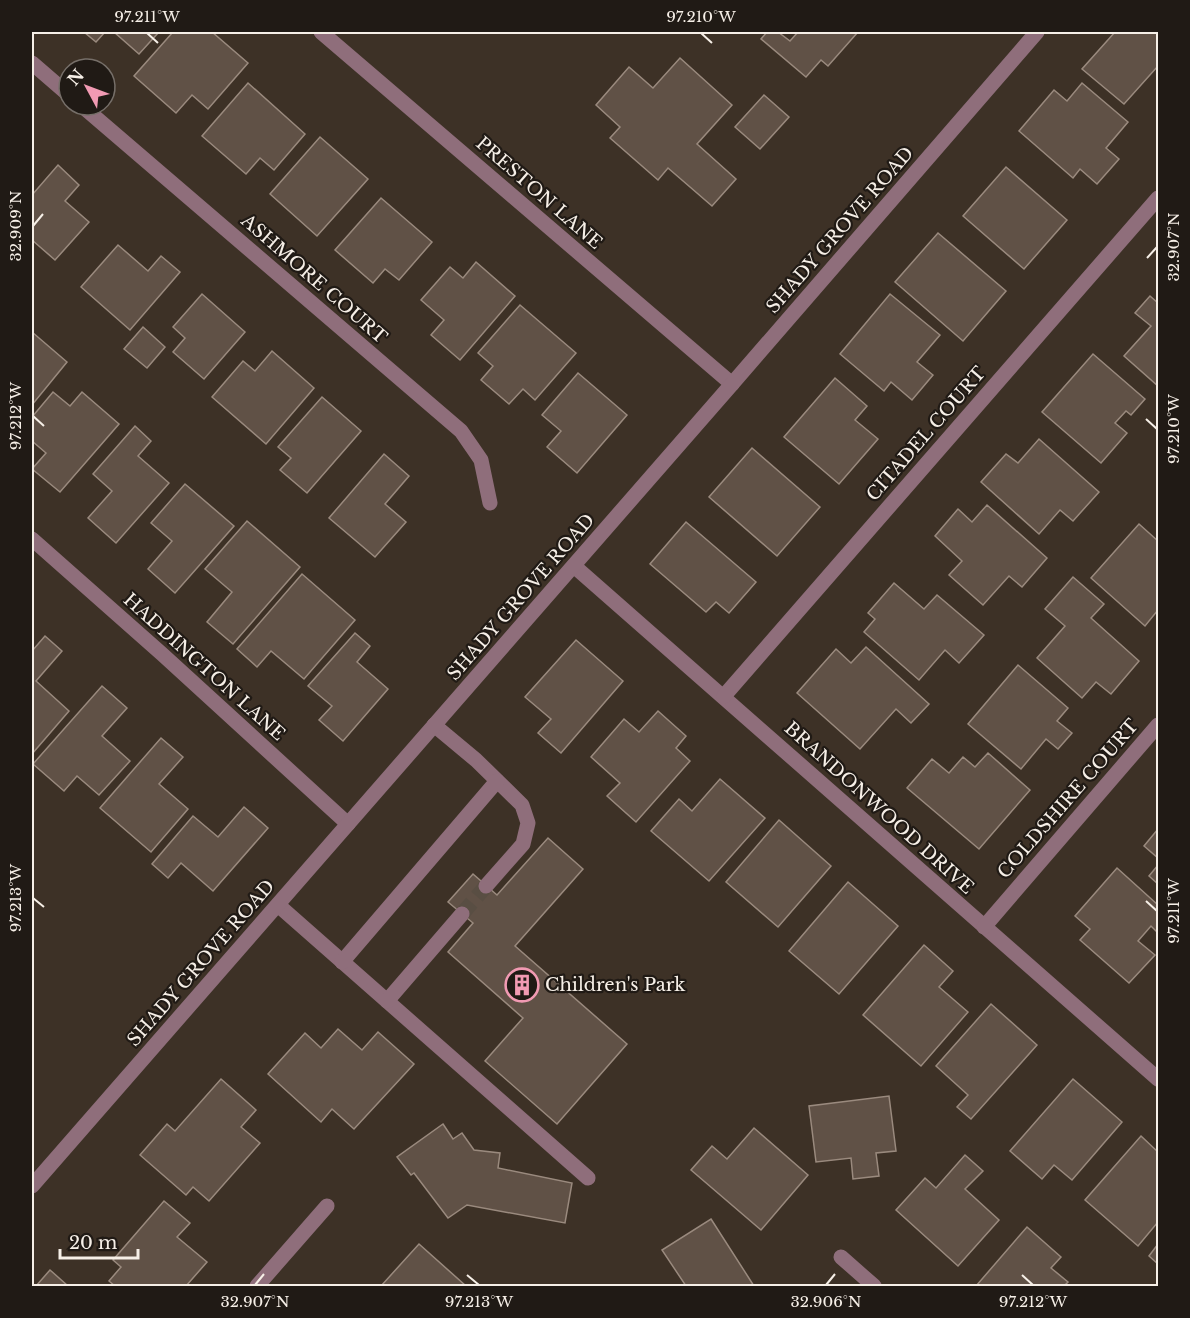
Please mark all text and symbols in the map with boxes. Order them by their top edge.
text: 97.211°W [114,7,180,26]
text: 97.210°W [666,7,736,26]
north arrow [57,57,117,117]
text: N [63,65,88,89]
street label: PRESTON LANE [471,132,607,254]
street label: SHADY GROVE ROAD [762,142,918,318]
text: 32.909°N [6,190,25,262]
street label: ASHMORE COURT [236,209,392,349]
text: 32.907°N [1164,212,1183,282]
street label: CITADEL COURT [862,362,991,506]
text: 97.212°W [6,382,25,450]
text: 97.210°W [1164,394,1183,464]
street label: SHADY GROVE ROAD [443,509,599,685]
street label: HADDINGTON LANE [119,589,289,745]
street label: COLDSHIRE COURT [993,715,1143,883]
street label: BRANDONWOOD DRIVE [780,717,978,899]
text: 97.213°W [6,864,25,932]
street label: SHADY GROVE ROAD [123,875,279,1051]
text: 97.211°W [1164,878,1183,944]
building icon: Children's Park [504,967,540,1003]
place label: Children's Park [545,974,685,996]
scale bar [60,1222,138,1260]
text: 20 m [69,1232,117,1254]
text: 32.907°N [220,1292,290,1311]
text: 97.213°W [445,1292,513,1311]
text: 32.906°N [790,1292,862,1311]
text: 97.212°W [999,1292,1067,1311]

